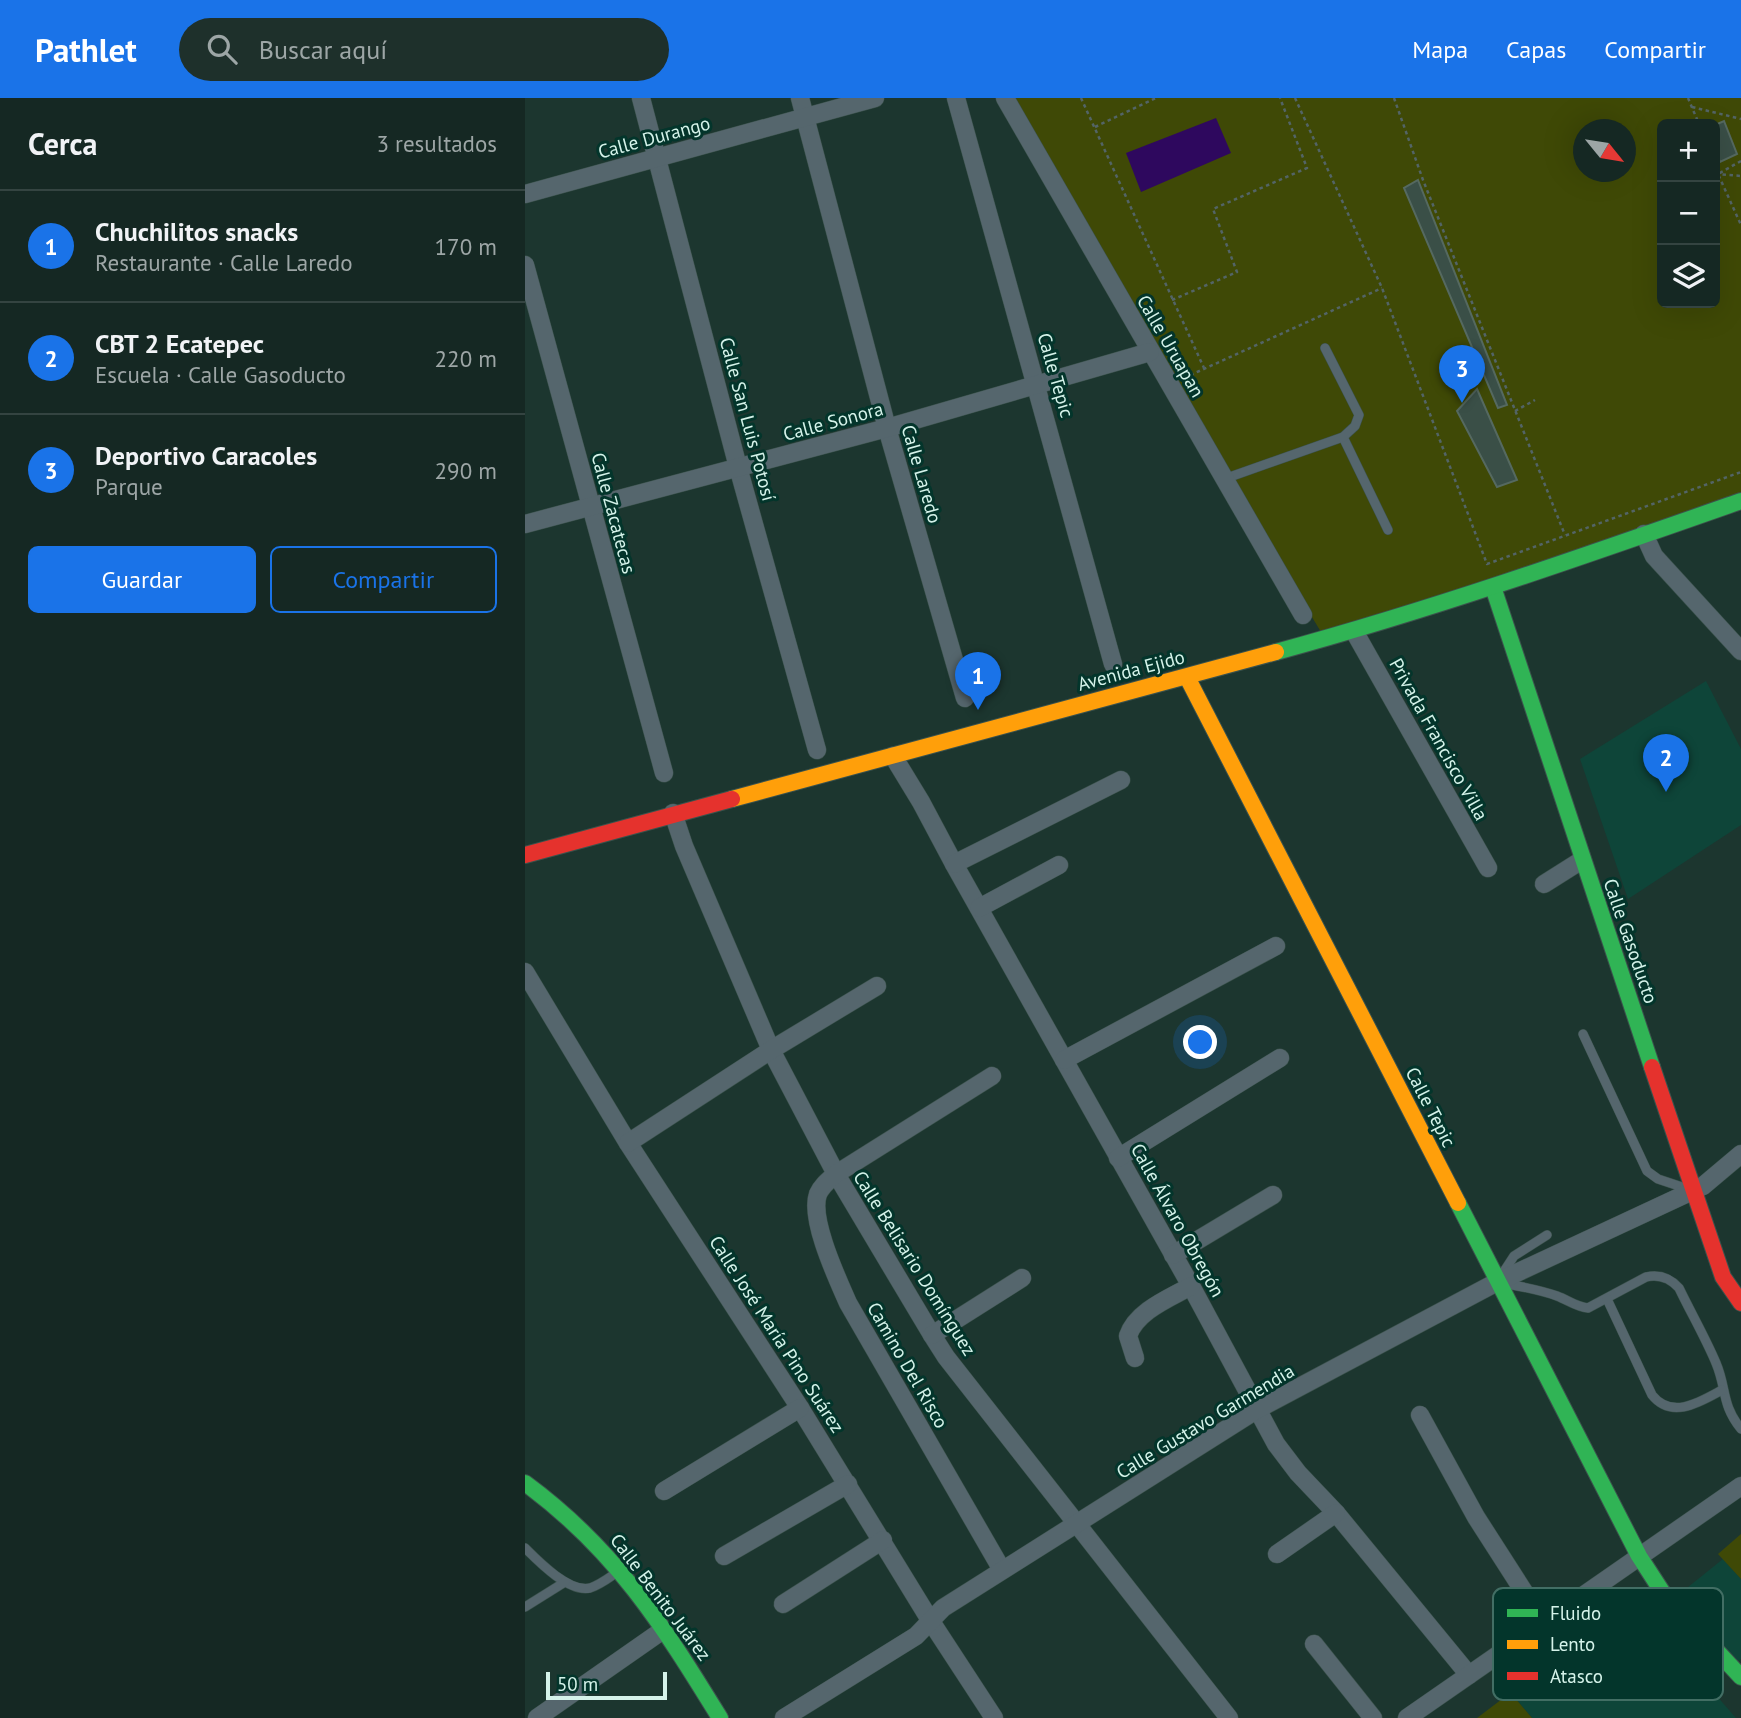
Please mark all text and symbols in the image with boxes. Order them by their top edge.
search box [179,18,669,81]
text: Pathlet [35,28,137,71]
icon: search [203,30,241,68]
text: Buscar aquí [259,33,387,66]
text: Mapa [1412,34,1468,65]
text: Capas [1506,34,1566,65]
text: Compartir [1604,34,1706,65]
street label: Calle Durango [595,111,713,163]
north arrow [1573,119,1636,182]
map controls [1657,119,1720,308]
button: + [1657,119,1720,182]
text: Cerca [28,124,97,163]
text: 3 resultados [376,129,497,158]
button: − [1657,182,1720,245]
text: Chuchilitos snacks [95,215,298,248]
text: 1 [44,232,58,261]
text: 170 m [435,232,497,261]
button: layers [1657,245,1720,308]
text: Restaurante · Calle Laredo [95,248,352,277]
street label: Calle Uruapan [1132,290,1210,402]
text: CBT 2 Ecatepec [95,327,264,360]
street label: Calle Tepic [1032,330,1080,420]
street label: Calle San Luis Potosí [715,335,781,503]
text: 2 [44,344,58,373]
text: 220 m [435,344,497,373]
pin: 3 [1439,345,1485,403]
text: Escuela · Calle Gasoducto [95,360,346,389]
street label: Calle Sonora [780,396,886,446]
street label: Calle Laredo [897,422,947,526]
text: Deportivo Caracoles [95,439,317,472]
street label: Calle Zacatecas [586,450,642,576]
text: 3 [44,456,58,485]
text: 290 m [435,456,497,485]
text: Parque [95,472,163,501]
button: Guardar [28,546,256,613]
button: Compartir [270,546,497,613]
street label: Avenida Ejido [1075,644,1187,696]
pin: 1 [955,652,1001,710]
street label: Privada Francisco Villa [1384,654,1494,824]
pin: 2 [1643,734,1689,792]
street label: Calle Gasoducto [1598,875,1664,1007]
your location [1183,1025,1217,1059]
street label: Calle Tepic [1401,1063,1461,1151]
street label: Calle Álvaro Obregón [1126,1139,1230,1301]
street label: Calle Belisario Domínguez [848,1166,982,1360]
street label: Calle José María Pino Suárez [704,1231,850,1437]
street label: Camino Del Risco [862,1298,954,1432]
street label: Calle Gustavo Garmendia [1112,1358,1298,1484]
street label: Calle Benito Juárez [605,1529,717,1665]
legend [1493,1588,1723,1700]
text: Fluido [1550,1601,1601,1625]
text: Lento [1550,1632,1595,1656]
text: Atasco [1550,1664,1603,1688]
scale bar [546,1669,667,1701]
text: 50 m [557,1672,598,1696]

